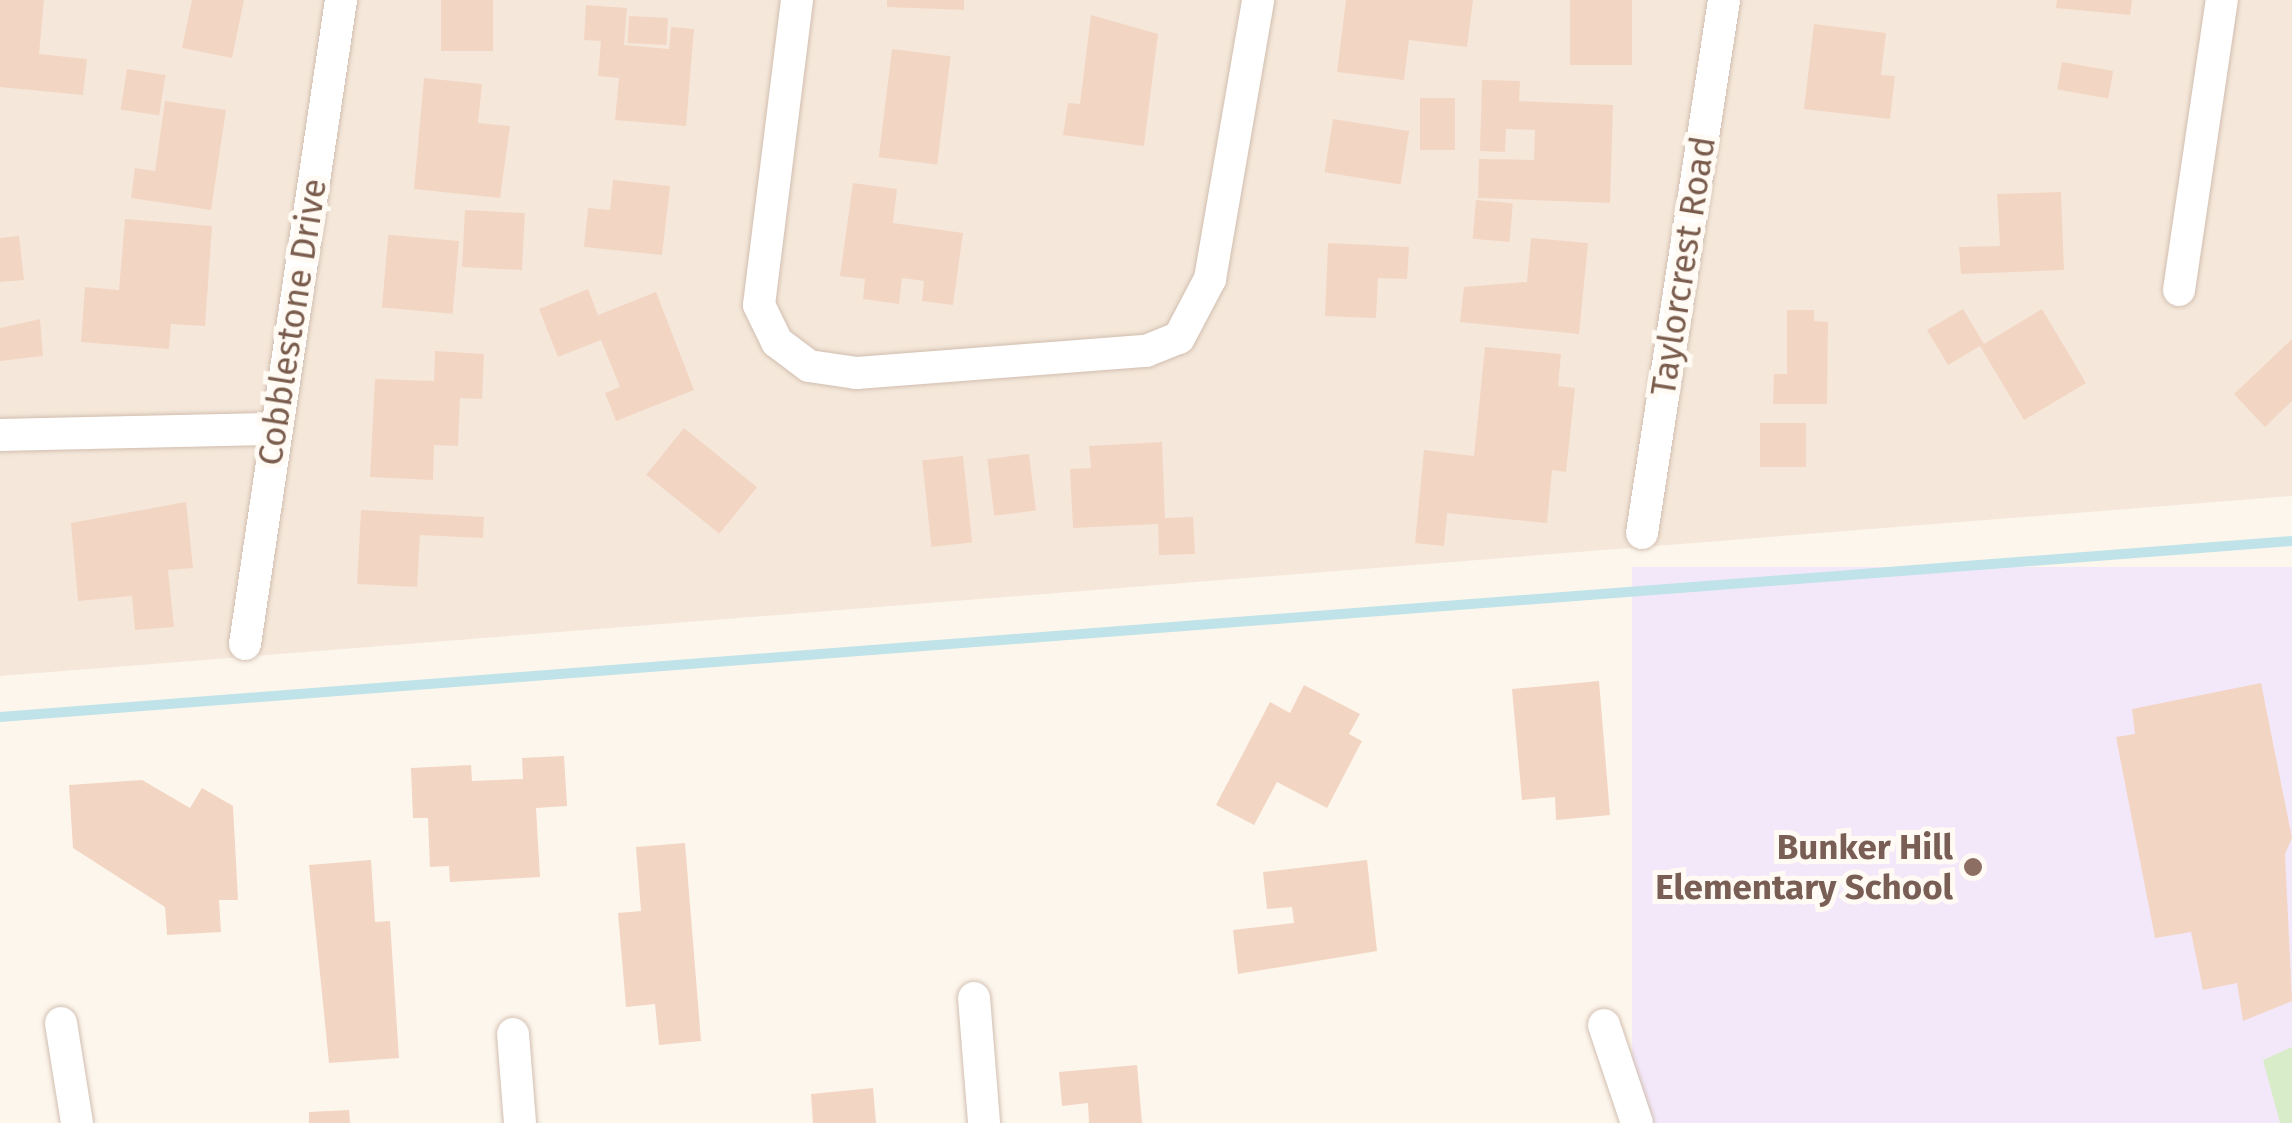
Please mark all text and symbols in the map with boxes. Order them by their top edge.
street label: Taylorcrest Road [1642,133,1724,399]
street label: Cobblestone Drive [249,176,335,468]
place label: Bunker Hill Elementary School [1655,826,1953,908]
marker: Bunker Hill Elementary School [1962,856,1984,878]

